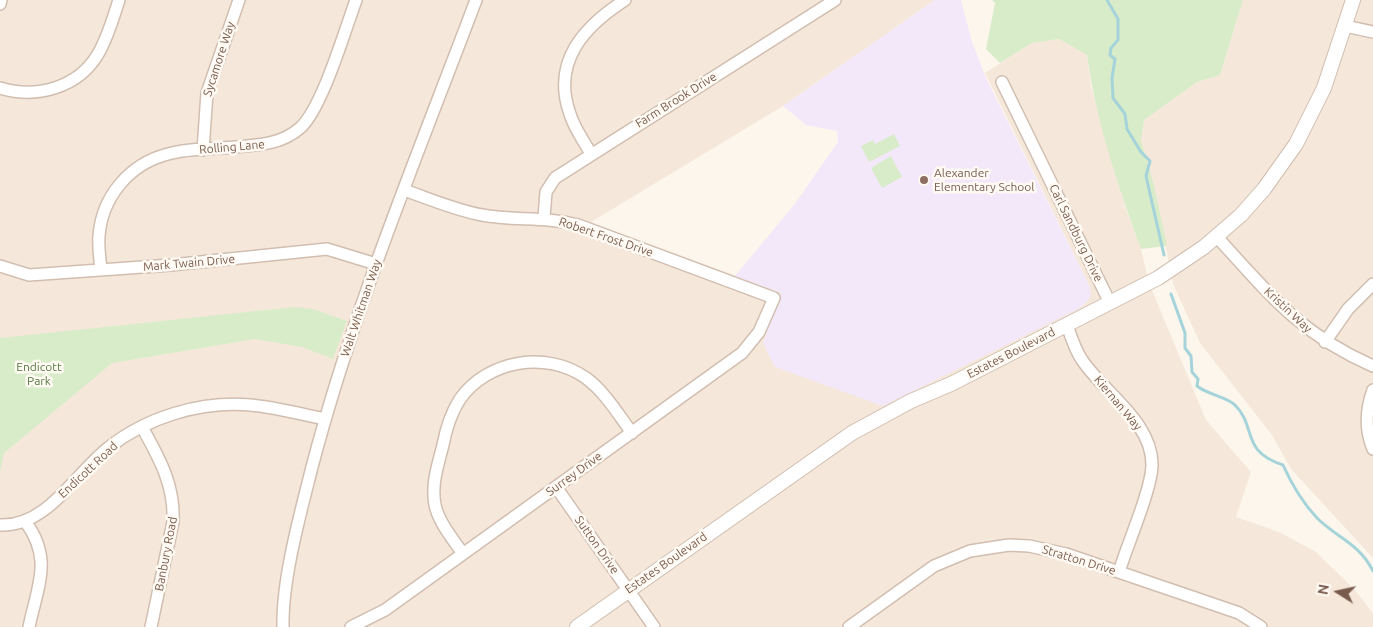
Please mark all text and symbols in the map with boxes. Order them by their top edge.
street label: Sycamore Way [200,20,238,98]
street label: Farm Brook Drive [633,69,719,131]
street label: Rolling Lane [199,137,265,157]
place label: Alexander Elementary School [934,166,1034,194]
marker: Alexander Elementary School [918,174,930,186]
street label: Carl Sandburg Drive [1046,182,1106,284]
street label: Robert Frost Drive [557,214,655,260]
street label: Mark Twain Drive [142,252,236,274]
street label: Walt Whitman Way [338,257,384,359]
street label: Kristin Way [1261,284,1315,336]
street label: Estates Boulevard [965,325,1057,381]
park label: Endicott Park [16,360,62,388]
street label: Kiernan Way [1091,373,1145,433]
street label: Endicott Road [55,439,121,501]
street label: Surrey Drive [543,449,605,499]
street label: Sutton Drive [572,513,622,577]
street label: Banbury Road [152,516,180,592]
street label: Estates Boulevard [622,529,710,597]
street label: Stratton Drive [1041,542,1117,578]
north arrow [1313,567,1363,617]
text: N [1314,583,1332,596]

